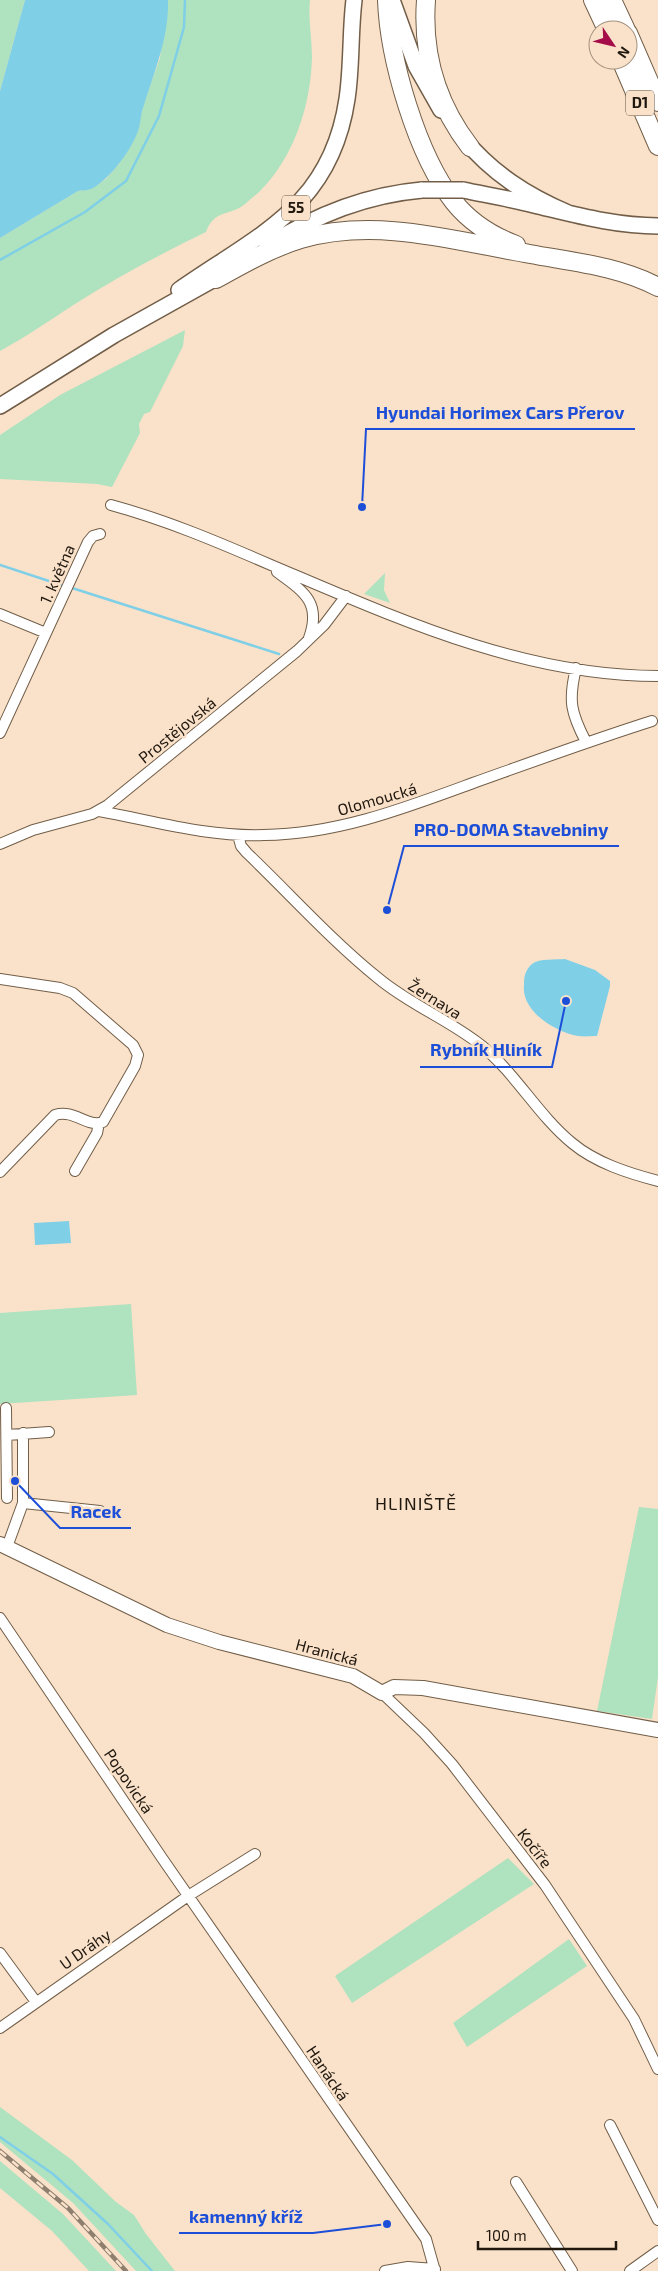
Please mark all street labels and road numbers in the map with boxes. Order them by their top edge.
road number: D1 [626,90,654,116]
road number: 55 [282,196,310,220]
street label: 1. května [35,541,78,606]
street label: Prostějovská [134,693,220,767]
street label: Olomoucká [335,778,419,819]
street label: Žernava [405,975,465,1022]
street label: Hranická [294,1634,360,1669]
street label: Popovická [101,1745,158,1817]
street label: Kočíře [514,1824,557,1871]
street label: U Dráhy [56,1924,114,1973]
street label: Hanácká [303,2042,354,2104]

